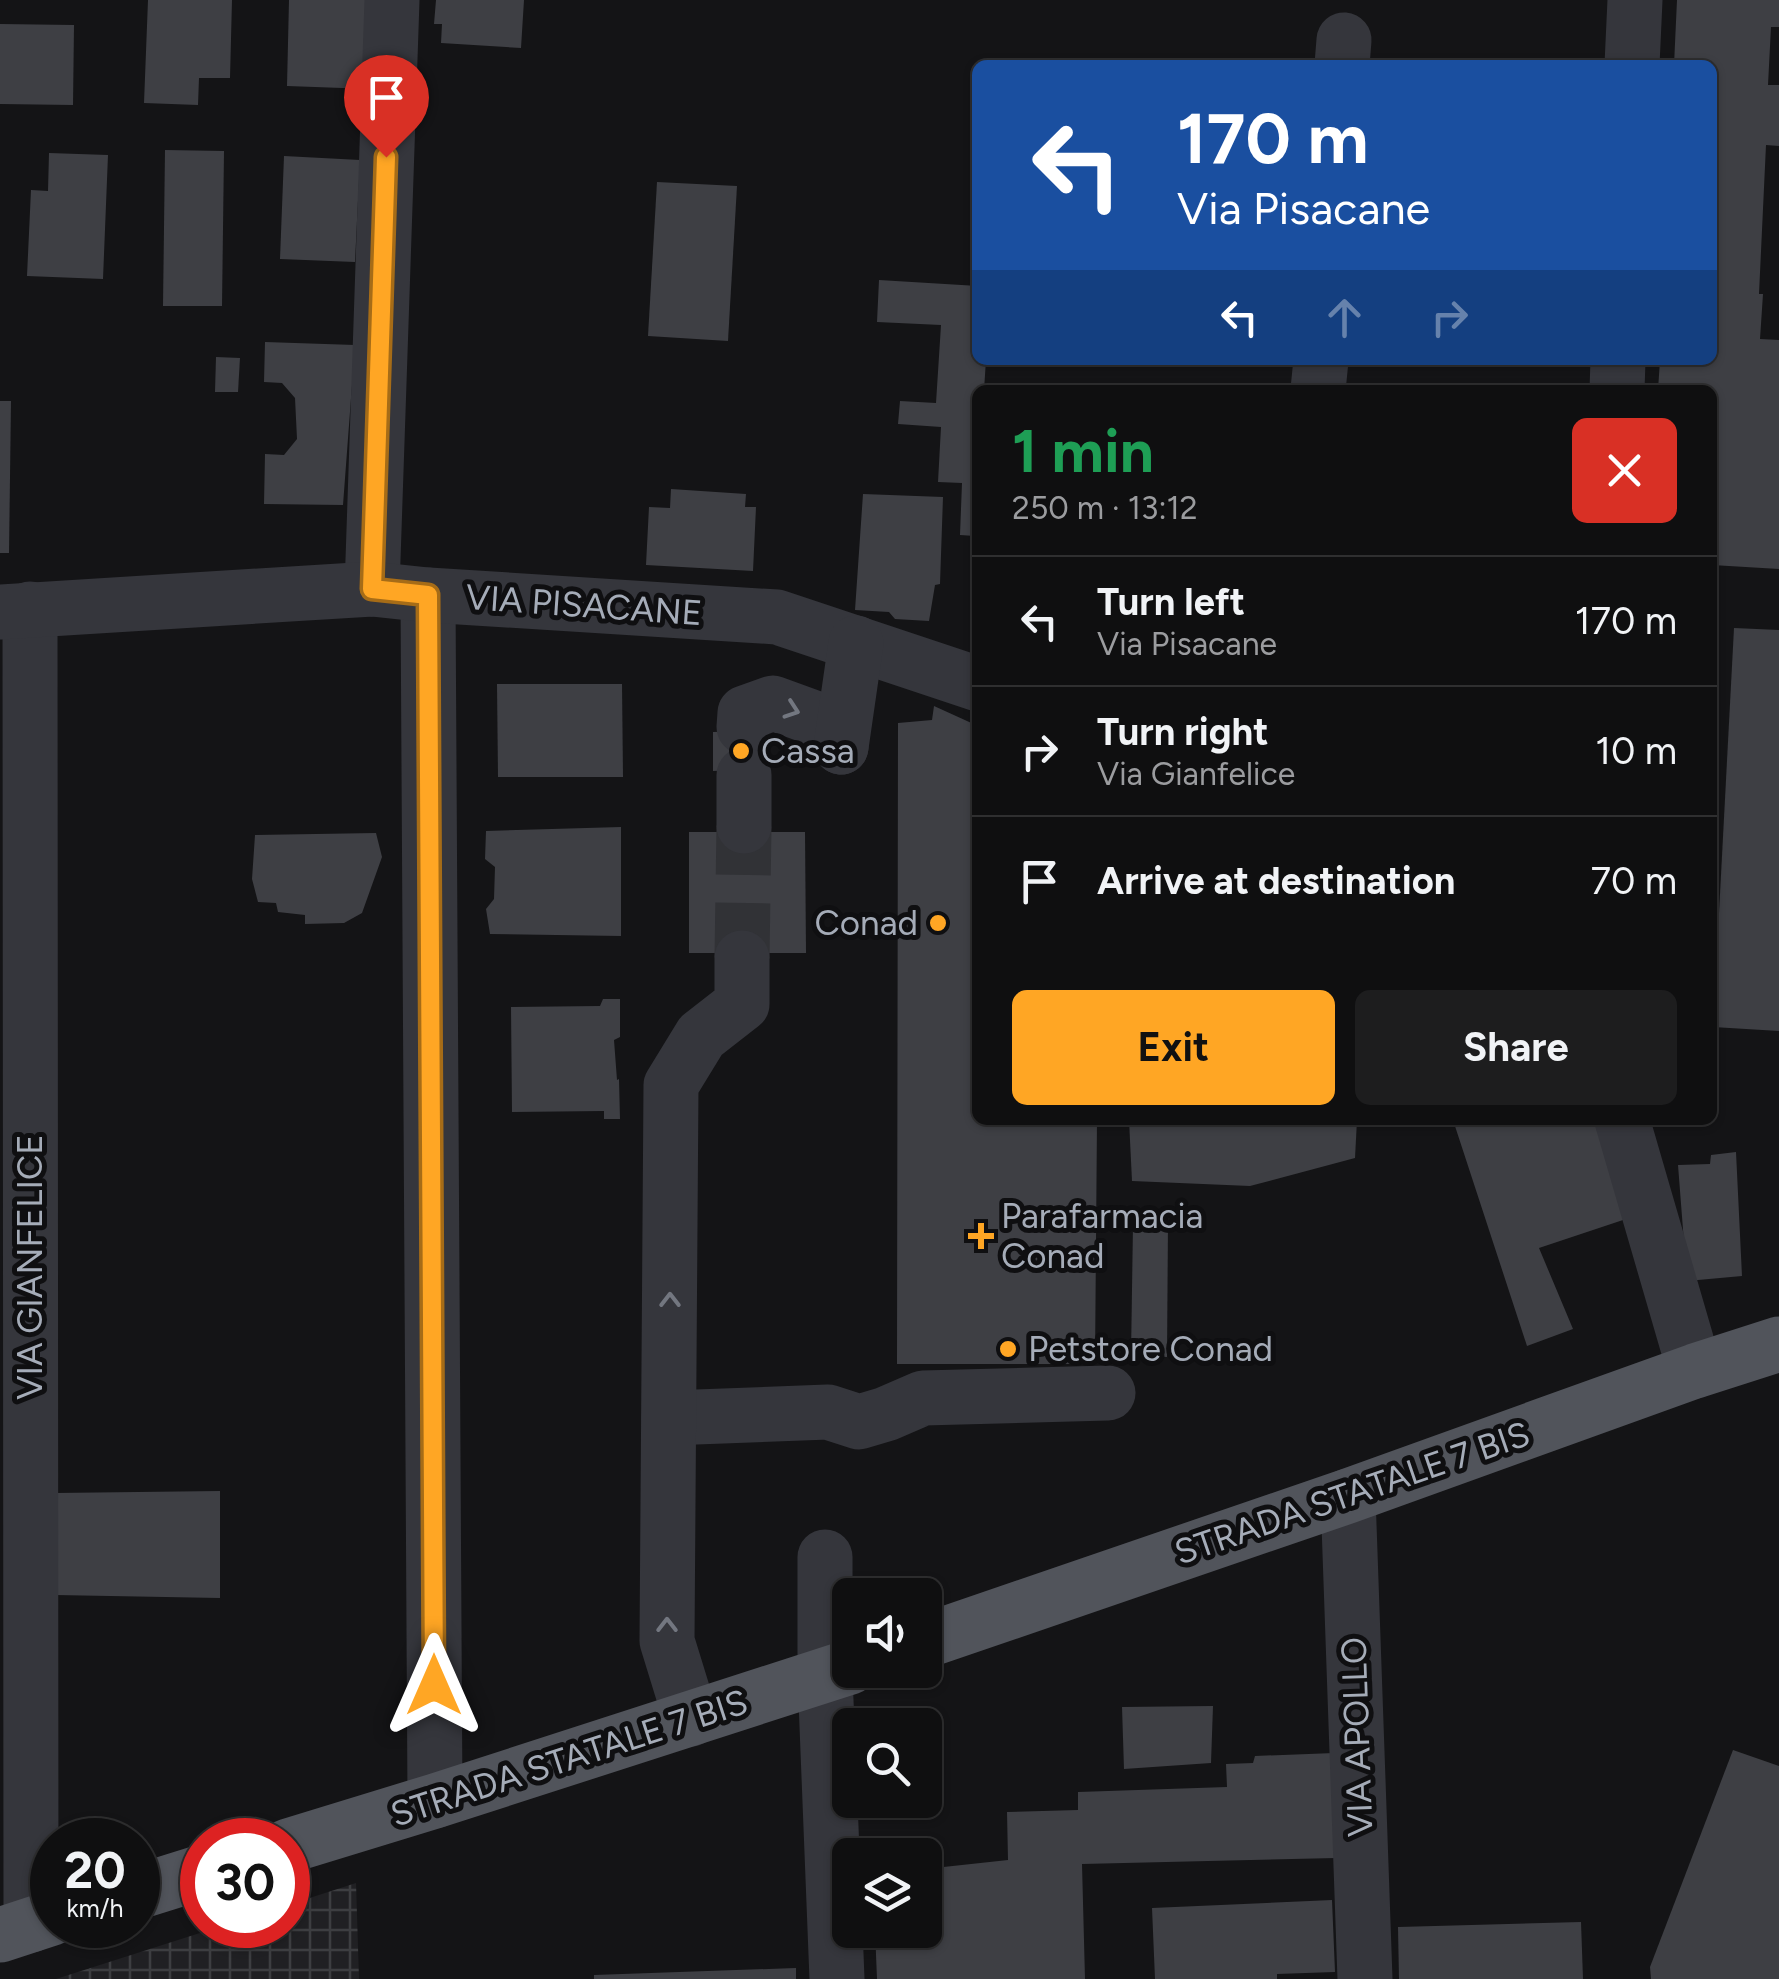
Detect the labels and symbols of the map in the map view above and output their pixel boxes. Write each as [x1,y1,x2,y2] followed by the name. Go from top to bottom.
[344,55,429,158] pin
[464,576,704,634] street label: VIA PISACANE
[782,698,799,718] one-way arrow
[761,730,855,772] place label: Cassa
[730,740,752,762] marker: Cassa
[815,902,918,944] place label: Conad
[927,912,949,934] marker: Conad
[9,1134,51,1400] street label: VIA GIANFELICE
[1001,1195,1203,1277] place label: Parafarmacia Conad
[970,1225,992,1247] marker: Parafarmacia Conad
[659,1291,680,1307] one-way arrow
[1028,1328,1273,1370] place label: Petstore Conad
[997,1338,1019,1360] marker: Petstore Conad
[1169,1413,1535,1573] street label: STRADA STATALE 7 BIS
[656,1616,678,1632] one-way arrow
[382,1633,486,1737] position arrow
[1333,1636,1381,1838] street label: VIA APOLLO
[385,1680,753,1836] street label: STRADA STATALE 7 BIS
[180,1818,310,1948] speed limit sign: 30

